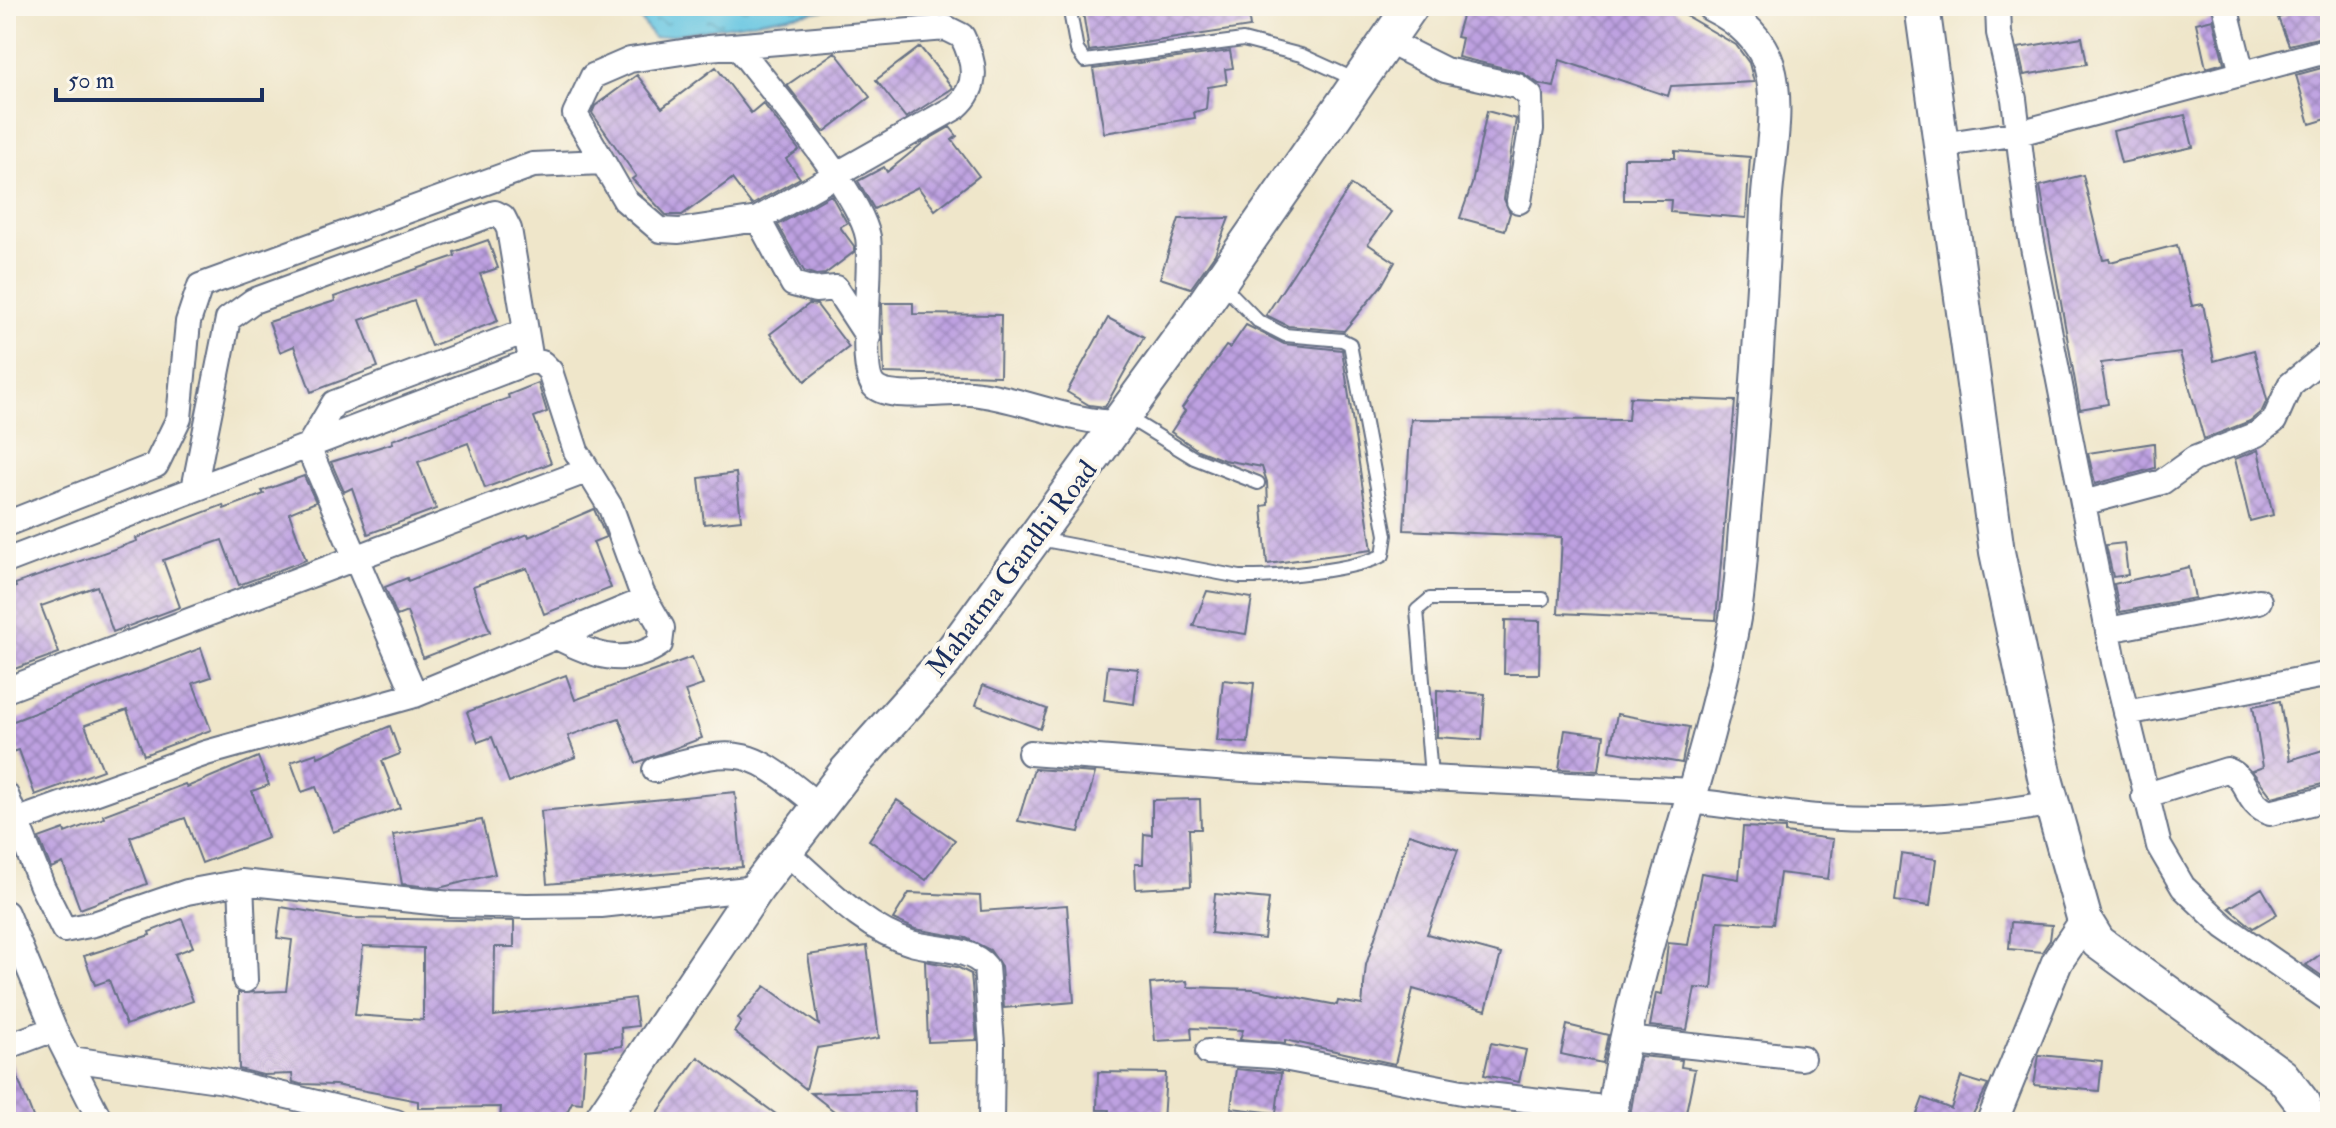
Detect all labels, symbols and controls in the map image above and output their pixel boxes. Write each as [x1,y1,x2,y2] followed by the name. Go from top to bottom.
[56,52,262,102] scale bar
[68,65,115,96] text: 50 m
[919,453,1105,684] street label: Mahatma Gandhi Road

